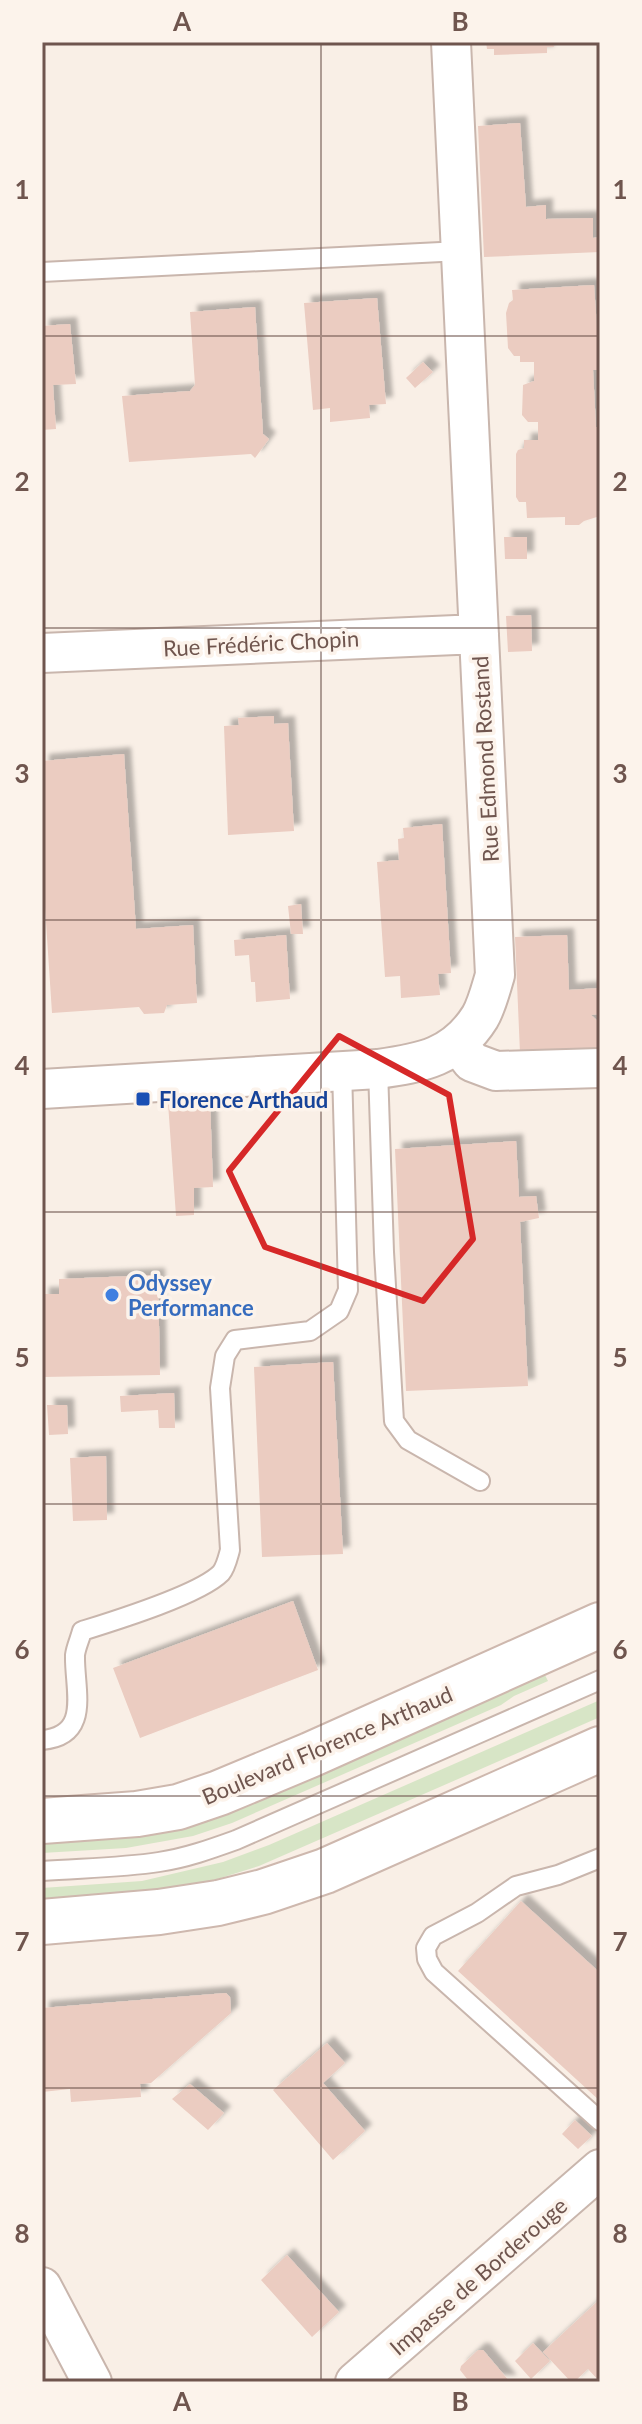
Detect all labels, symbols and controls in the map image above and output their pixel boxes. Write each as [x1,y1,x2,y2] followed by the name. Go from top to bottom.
[172,5,192,37] text: A
[451,5,469,37] text: B
[14,173,30,205] text: 1
[612,173,628,205] text: 1
[14,465,30,497] text: 2
[612,465,628,497] text: 2
[162,624,360,662] street label: Rue Frédéric Chopin
[466,655,504,863] street label: Rue Edmond Rostand
[14,757,30,789] text: 3
[612,757,628,789] text: 3
[14,1049,30,1081] text: 4
[612,1049,628,1081] text: 4
[159,1086,328,1113] place label: Florence Arthaud
[134,1090,152,1108] marker: Florence Arthaud
[128,1269,254,1321] place label: Odyssey Performance
[103,1286,121,1304] marker: Odyssey Performance
[14,1341,30,1373] text: 5
[612,1341,628,1373] text: 5
[14,1633,30,1665] text: 6
[612,1633,628,1665] text: 6
[198,1680,456,1810] street label: Boulevard Florence Arthaud
[14,1925,30,1957] text: 7
[612,1925,628,1957] text: 7
[384,2192,572,2360] street label: Impasse de Borderouge
[14,2217,30,2249] text: 8
[612,2217,628,2249] text: 8
[172,2385,192,2417] text: A
[451,2385,469,2417] text: B

